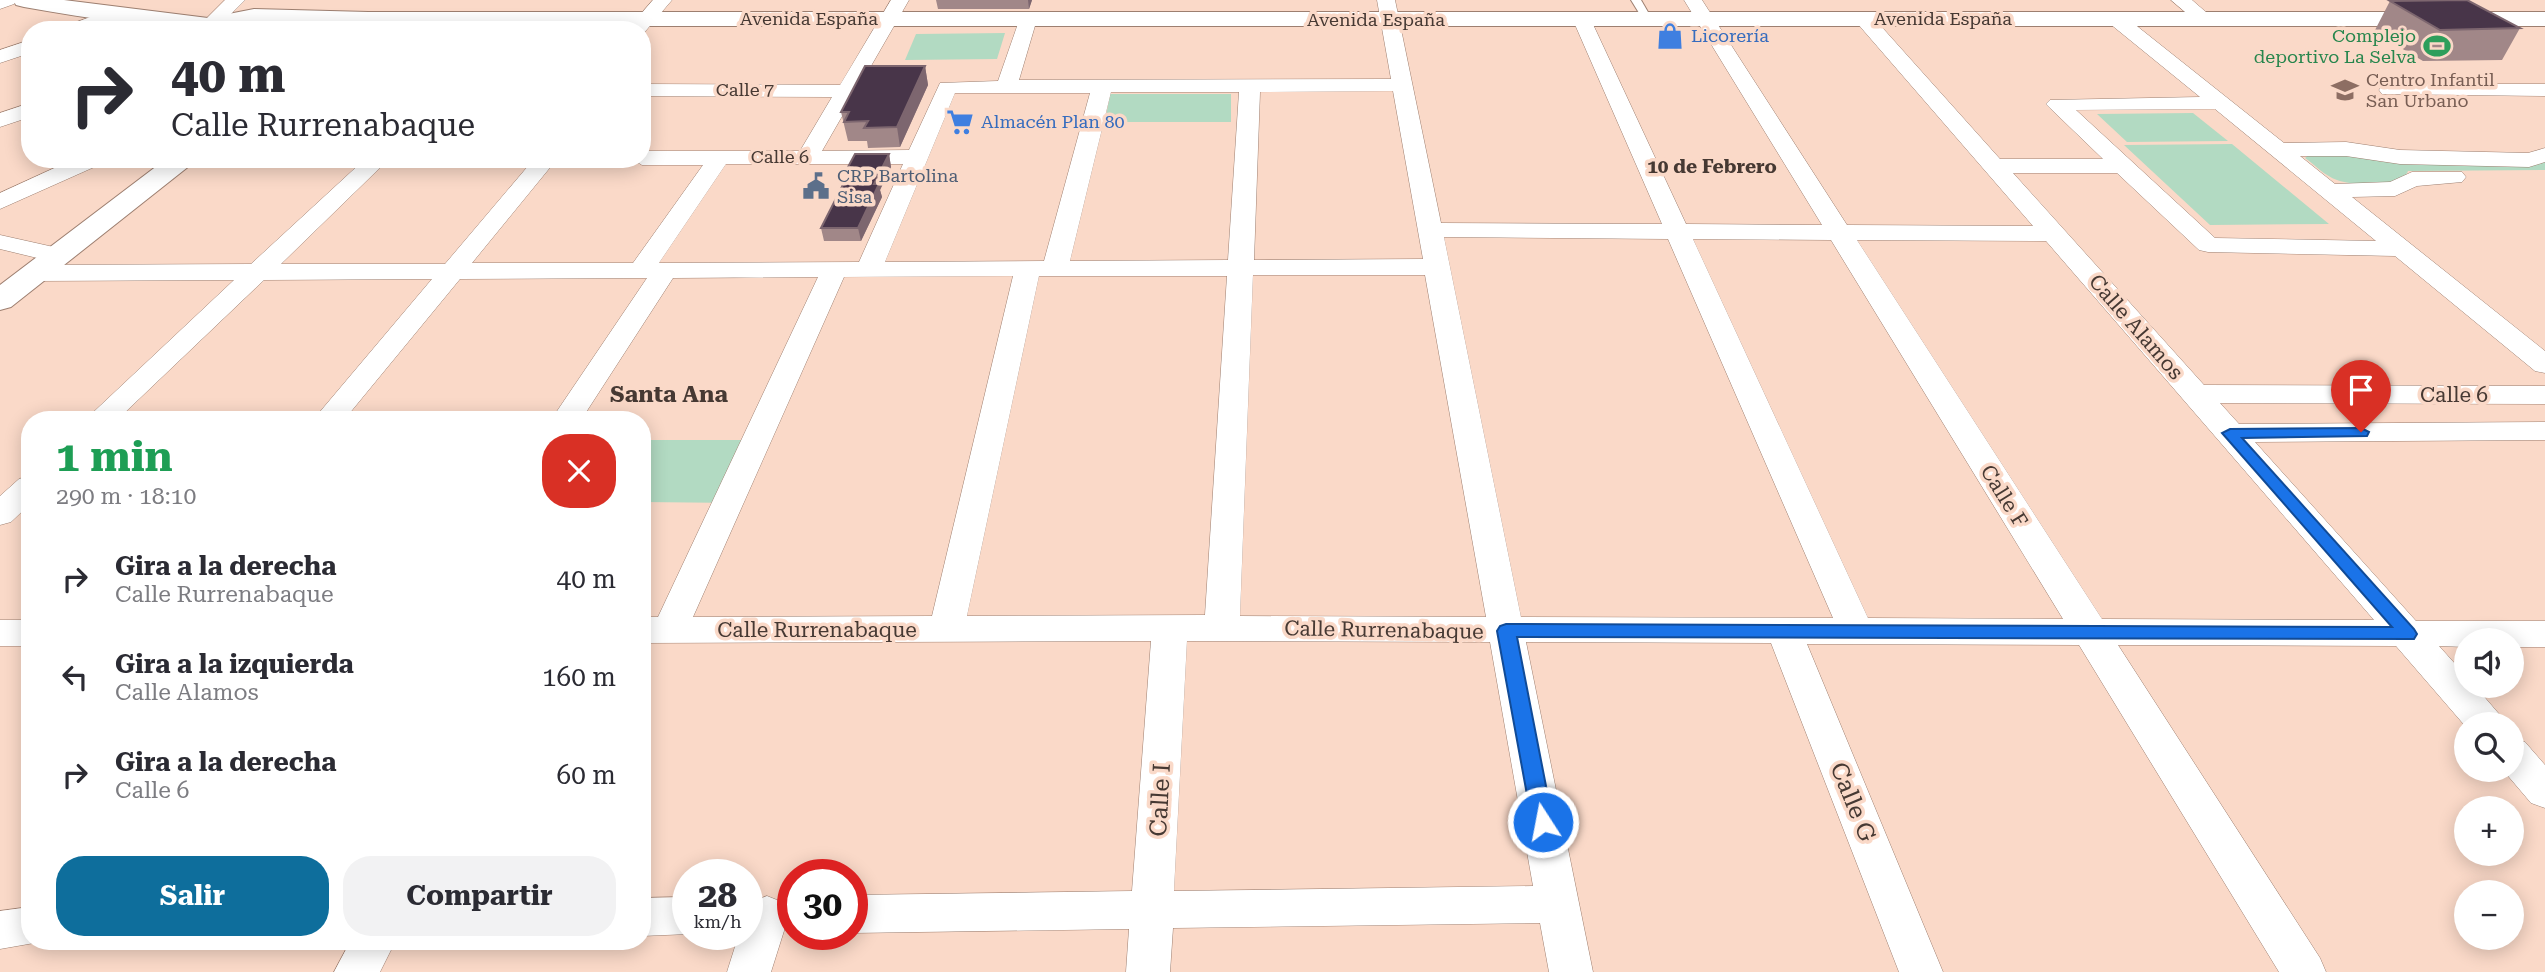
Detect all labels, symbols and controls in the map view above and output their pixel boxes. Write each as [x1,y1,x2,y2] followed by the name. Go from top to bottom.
[740,8,878,29] street label: Avenida España
[1874,8,2012,29] street label: Avenida España
[1307,9,1445,30] street label: Avenida España
[1655,21,1685,51] shop icon: Licorería
[1691,25,1769,46] place label: Licorería
[2254,25,2416,67] place label: Complejo deportivo La Selva
[2422,31,2452,61] sports icon: Complejo deportivo La Selva
[171,47,286,104] text: 40 m
[56,49,147,140] icon: right
[2366,69,2495,111] place label: Centro Infantil San Urbano
[2330,75,2360,105] school or university icon: Centro Infantil San Urbano
[716,79,774,100] street label: Calle 7
[171,106,475,144] text: Calle Rurrenabaque
[945,107,975,137] supermarket icon: Almacén Plan 80
[981,111,1125,132] place label: Almacén Plan 80
[751,146,809,167] street label: Calle 6
[1647,155,1777,178] district label: 10 de Febrero
[837,165,958,207] place label: CRP Bartolina Sisa
[801,171,831,201] public building icon: CRP Bartolina Sisa
[2084,270,2188,384] street label: Calle Alamos
[2331,360,2391,432] pin
[2342,371,2380,409] icon: arrive
[610,381,728,408] district label: Santa Ana
[2420,383,2488,407] street label: Calle 6
[56,432,173,481] text: 1 min
[542,434,616,508] button: close
[1976,460,2032,532] street label: Calle F
[56,483,196,510] text: 290 m · 18:10
[115,551,336,581] text: Gira a la derecha
[56,560,94,598] icon: right
[557,564,616,594] text: 40 m
[115,581,334,608] text: Calle Rurrenabaque
[1284,616,1484,644] street label: Calle Rurrenabaque
[717,618,917,642] street label: Calle Rurrenabaque
[2454,628,2524,950] map controls
[2454,628,2524,698] button: sound
[115,649,354,679] text: Gira a la izquierda
[56,658,94,696] icon: left
[542,662,616,692] text: 160 m
[115,679,259,706] text: Calle Alamos
[2454,712,2524,782] button: search
[115,747,336,777] text: Gira a la derecha
[56,756,94,794] icon: right
[1824,758,1882,846] street label: Calle G
[557,760,616,790] text: 60 m
[1144,763,1176,837] street label: Calle I
[115,777,190,804] text: Calle 6
[1506,785,1580,859] position arrow
[2454,796,2524,866] button: +
[56,856,329,936] button: Salir
[343,856,616,936] button: Compartir
[777,859,868,950] speed limit sign: 30
[698,875,737,916] text: 28
[2454,880,2524,950] button: −
[693,911,742,932] text: km/h

